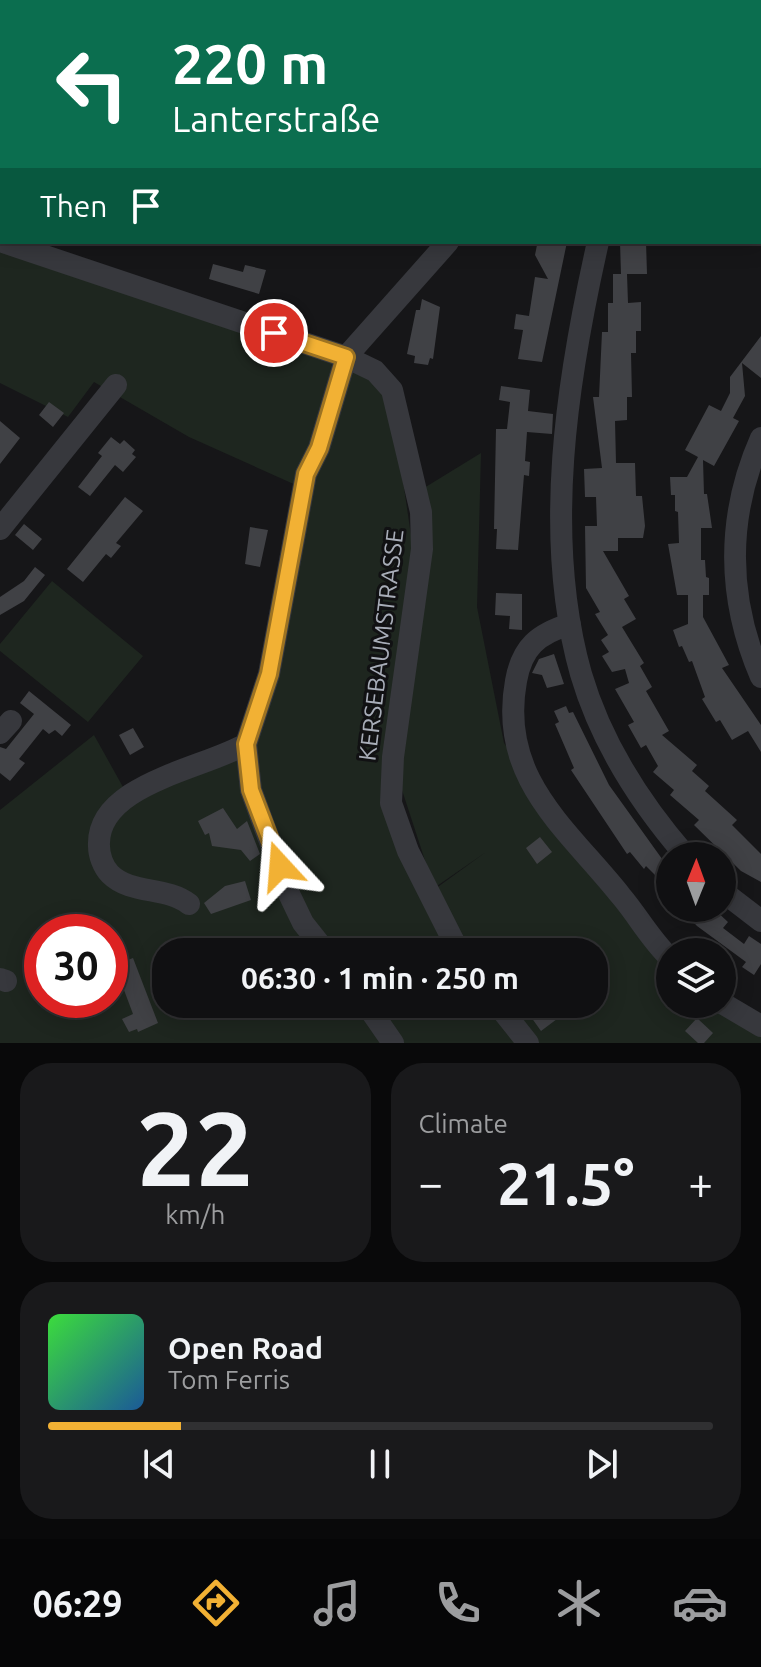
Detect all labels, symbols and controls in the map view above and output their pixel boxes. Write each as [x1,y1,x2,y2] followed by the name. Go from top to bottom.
[40,32,144,136] icon: left
[172,32,328,95] text: 220 m
[172,98,380,139] text: Lanterstraße
[124,184,168,228] icon: arrive
[40,189,108,223] text: Then
[240,299,308,367] pin
[252,311,296,355] icon: arrive
[353,528,409,762] street label: KERSEBAUMSTRASSE
[238,824,322,908] position arrow
[656,842,736,922] north arrow
[656,842,736,1018] map controls
[24,914,128,1018] speed limit sign: 30
[656,938,736,1018] button: layers
[241,961,519,995] text: 06:30 · 1 min · 250 m
[137,1089,254,1206] text: 22
[419,1109,508,1138] text: Climate
[497,1149,634,1216] text: 21.5°
[419,1158,443,1207] text: −
[688,1158,713,1207] text: +
[165,1200,225,1229] text: km/h
[168,1331,323,1365] text: Open Road
[168,1365,290,1394] text: Tom Ferris
[137,1442,181,1486] icon: previous
[358,1442,402,1486] icon: pause
[580,1442,624,1486] icon: next
[188,1575,244,1631] icon: directions
[309,1575,365,1631] icon: music
[430,1575,486,1631] icon: phone
[551,1575,607,1631] icon: climate
[672,1575,728,1631] icon: car
[33,1583,123,1624] text: 06:29

